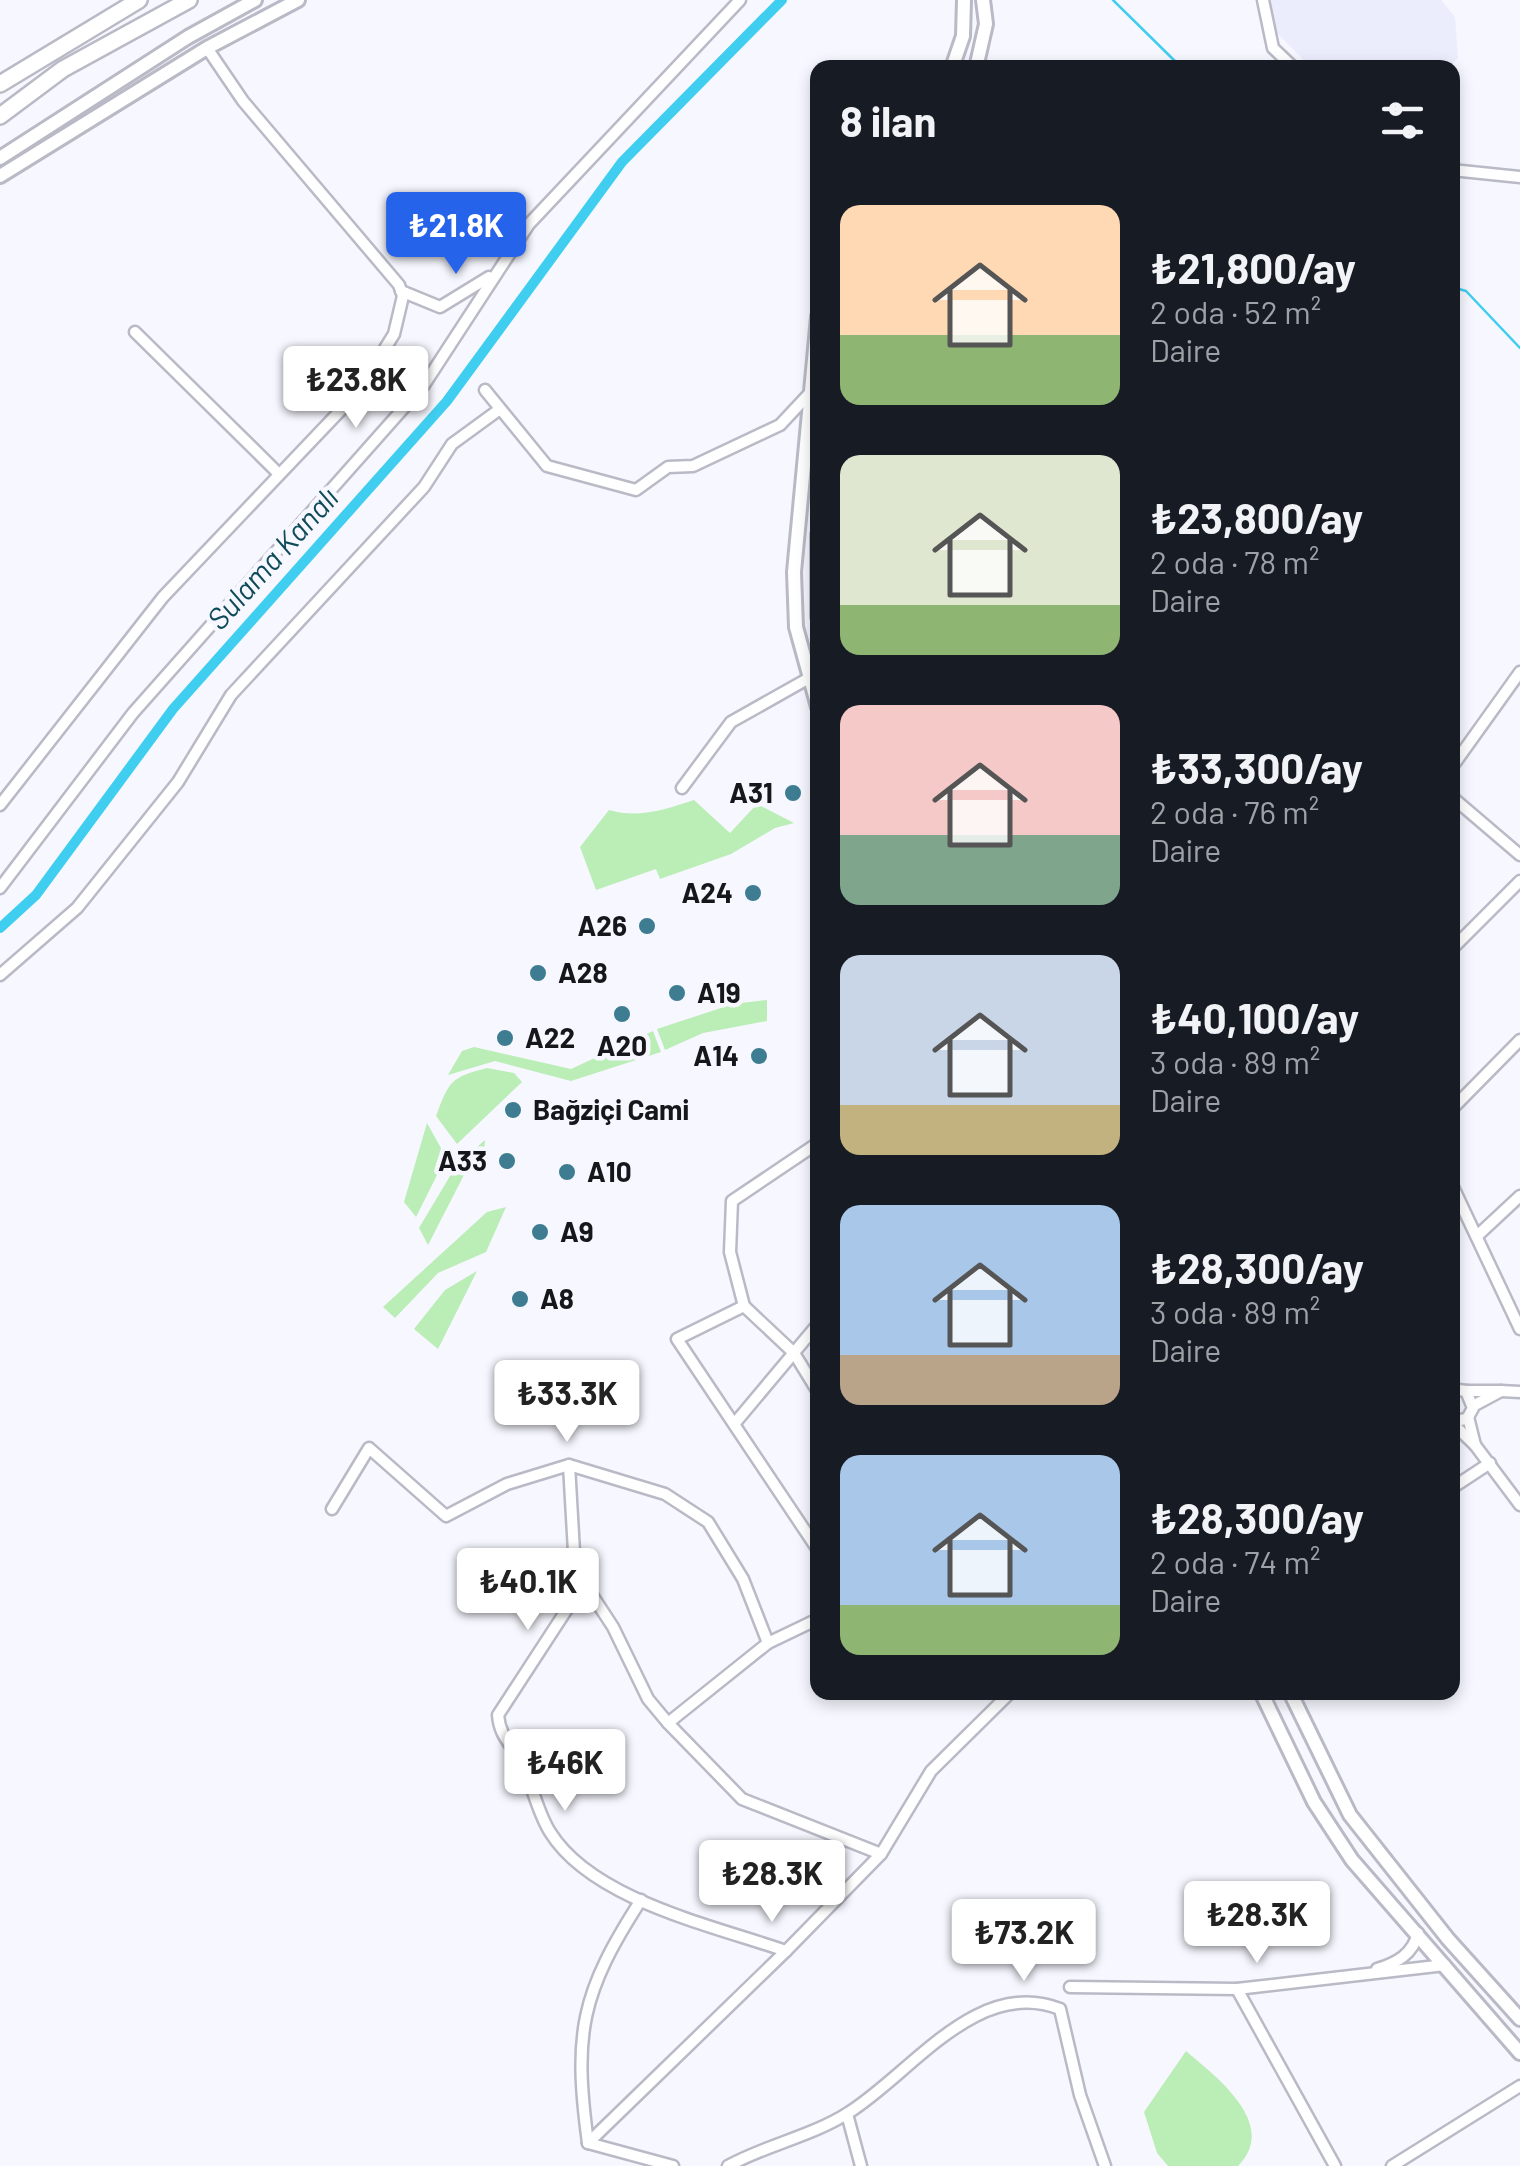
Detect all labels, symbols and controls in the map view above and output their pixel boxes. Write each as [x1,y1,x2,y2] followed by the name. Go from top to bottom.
[1375,93,1430,148] icon: filters
[840,95,936,145] text: 8 ilan
[375,192,537,277] pin: ₺21.8K
[408,205,504,243] text: ₺21.8K
[1150,242,1356,292] text: ₺21,800/ay
[920,245,1040,365] icon: home
[1150,292,1321,330] text: 2 oda · 52 m²
[1150,330,1221,368] text: Daire
[275,346,437,431] pin: ₺23.8K
[305,359,407,397] text: ₺23.8K
[198,479,345,636] water label: Sulama Kanalı
[1150,492,1363,542] text: ₺23,800/ay
[920,495,1040,615] icon: home
[1150,542,1319,580] text: 2 oda · 78 m²
[1150,580,1221,618] text: Daire
[1150,742,1363,792] text: ₺33,300/ay
[920,745,1040,865] icon: home
[729,775,773,809] place label: A31
[782,782,804,804] marker: A31
[1150,792,1319,830] text: 2 oda · 76 m²
[1150,830,1221,868] text: Daire
[682,875,733,909] place label: A24
[742,882,764,904] marker: A24
[577,908,627,942] place label: A26
[636,915,658,937] marker: A26
[558,955,608,989] place label: A28
[527,962,549,984] marker: A28
[697,975,741,1009] place label: A19
[666,982,688,1004] marker: A19
[1150,992,1359,1042] text: ₺40,100/ay
[920,995,1040,1115] icon: home
[611,1003,633,1025] marker: A20
[525,1020,575,1054] place label: A22
[494,1027,516,1049] marker: A22
[597,1028,647,1062] place label: A20
[693,1038,739,1072] place label: A14
[1150,1042,1320,1080] text: 3 oda · 89 m²
[748,1045,770,1067] marker: A14
[1150,1080,1221,1118] text: Daire
[533,1092,689,1126] place label: Bağziçi Cami
[502,1099,524,1121] marker: Bağziçi Cami
[438,1143,487,1177] place label: A33
[496,1150,518,1172] marker: A33
[587,1154,632,1188] place label: A10
[556,1161,578,1183] marker: A10
[560,1214,594,1248] place label: A9
[529,1221,551,1243] marker: A9
[1150,1242,1364,1292] text: ₺28,300/ay
[920,1245,1040,1365] icon: home
[540,1281,574,1315] place label: A8
[509,1288,531,1310] marker: A8
[1150,1292,1320,1330] text: 3 oda · 89 m²
[1150,1330,1221,1368] text: Daire
[486,1360,648,1445] pin: ₺33.3K
[516,1373,618,1411] text: ₺33.3K
[1150,1492,1364,1542] text: ₺28,300/ay
[920,1495,1040,1615] icon: home
[1150,1542,1320,1580] text: 2 oda · 74 m²
[447,1548,609,1633] pin: ₺40.1K
[479,1561,577,1599] text: ₺40.1K
[1150,1580,1221,1618] text: Daire
[506,1729,624,1814] pin: ₺46K
[526,1742,604,1780] text: ₺46K
[691,1840,853,1925] pin: ₺28.3K
[721,1853,823,1891] text: ₺28.3K
[1176,1881,1338,1966] pin: ₺28.3K
[1206,1894,1308,1932] text: ₺28.3K
[943,1899,1105,1984] pin: ₺73.2K
[974,1912,1074,1950] text: ₺73.2K

